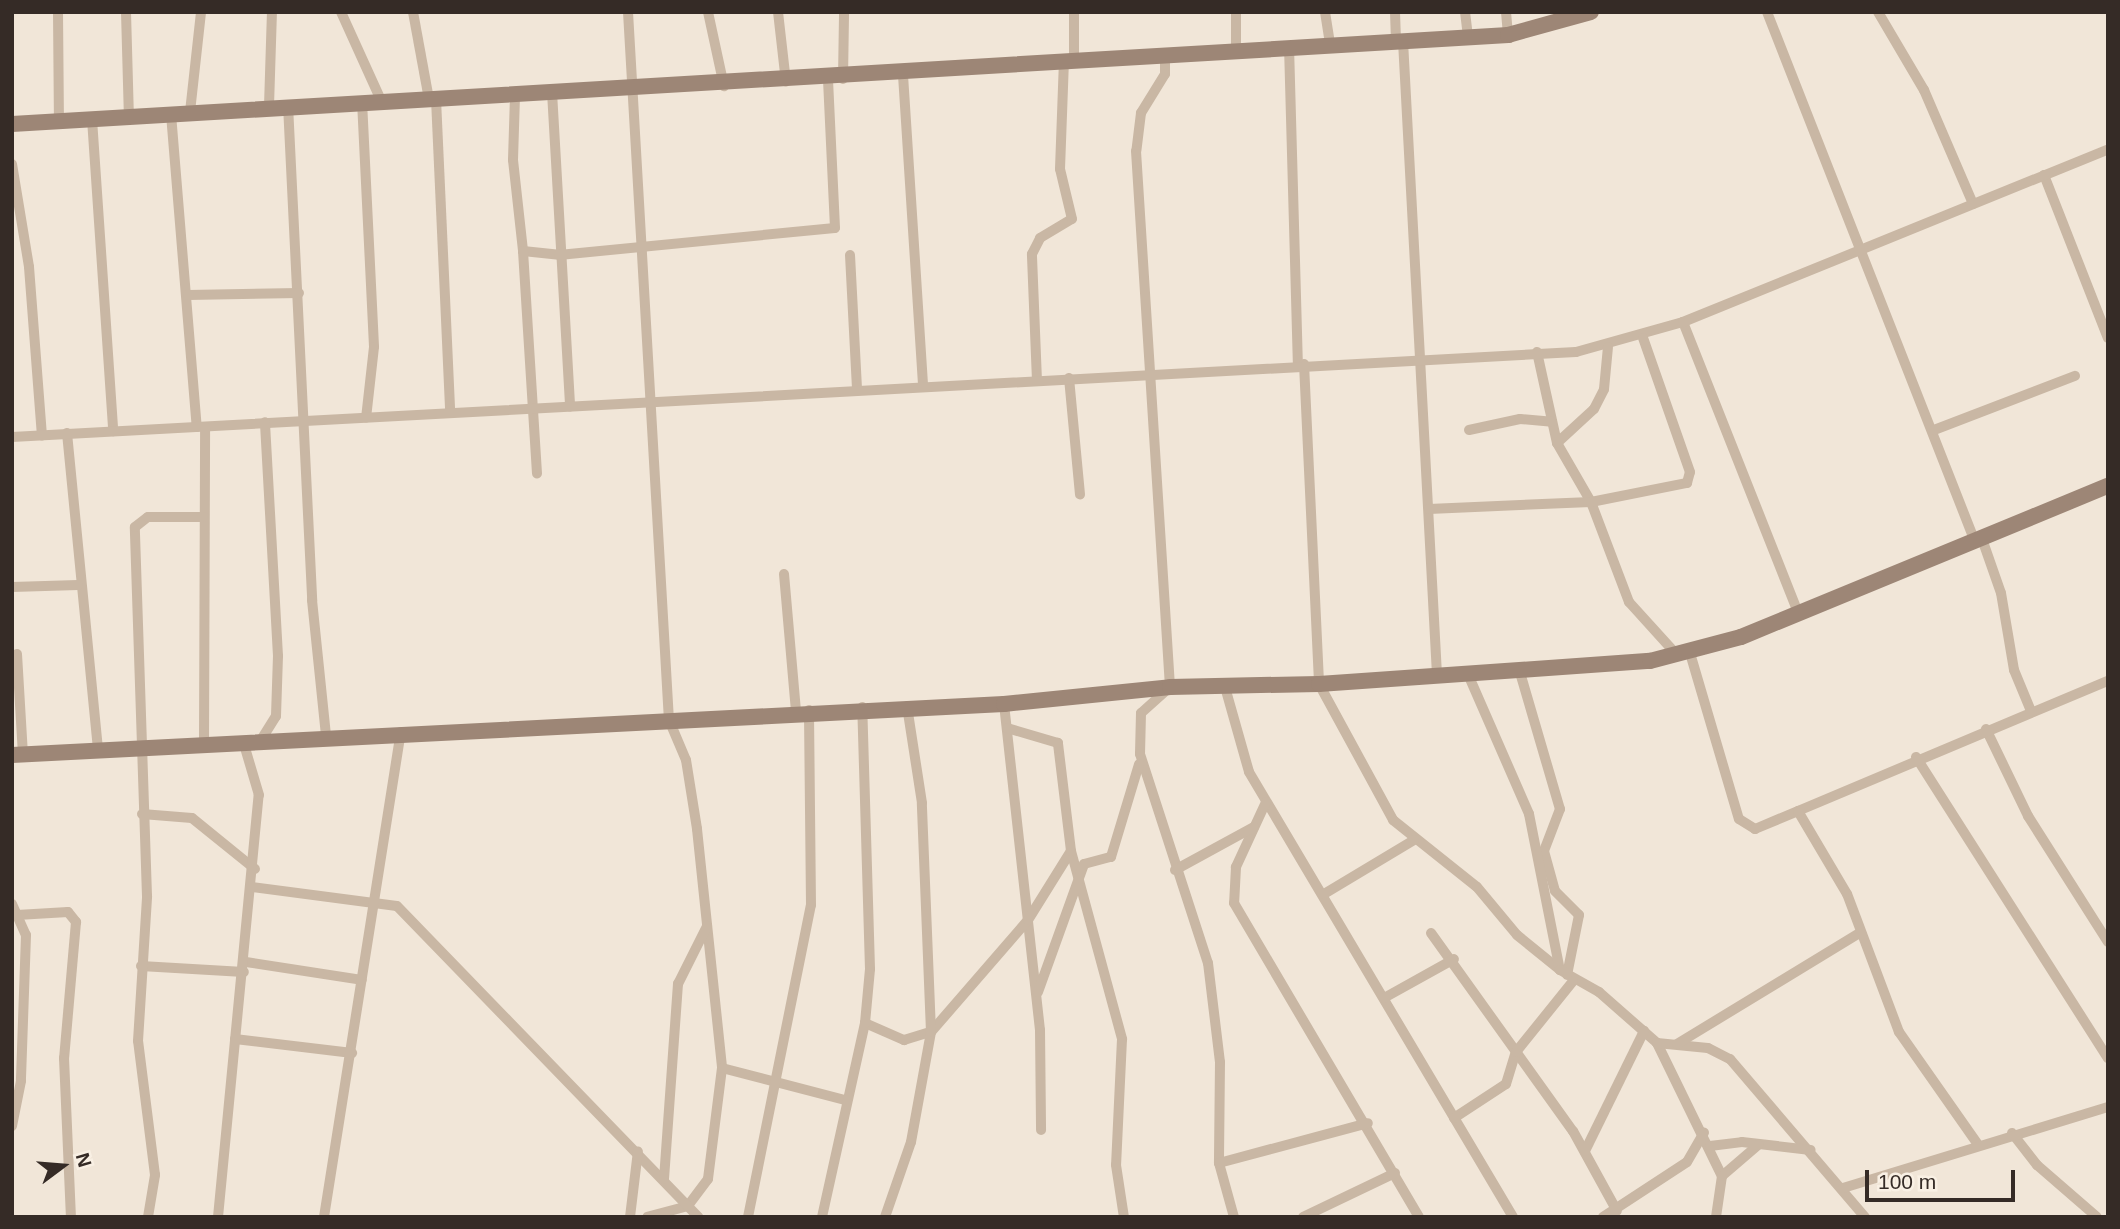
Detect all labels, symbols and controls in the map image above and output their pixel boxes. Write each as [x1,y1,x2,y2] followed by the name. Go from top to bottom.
[28,1131,98,1201] north arrow
[72,1151,96,1170] text: N
[1868,1156,2018,1200] scale bar
[1878,1170,1936,1193] text: 100 m

